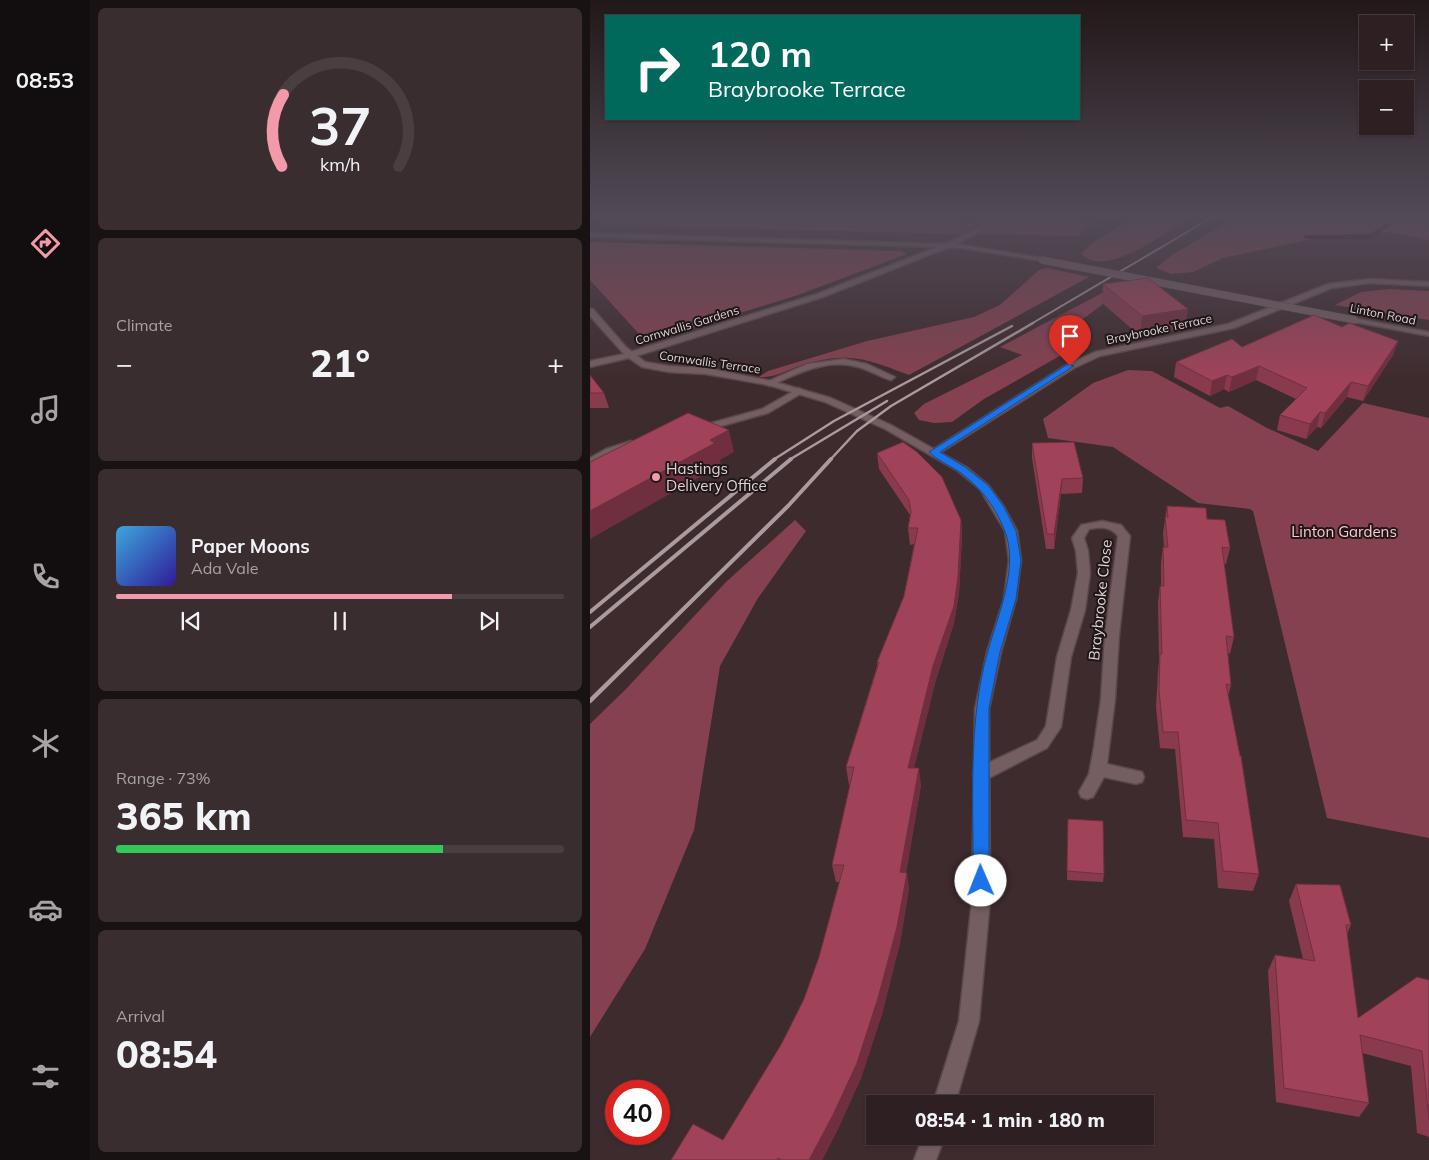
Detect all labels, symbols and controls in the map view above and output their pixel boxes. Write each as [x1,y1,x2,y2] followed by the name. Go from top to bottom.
[1359,15,1414,135] map controls
[1359,15,1414,70] button: +
[708,32,812,76] text: 120 m
[625,35,690,100] icon: right
[16,66,74,94] text: 08:53
[708,75,906,103] text: Braybrooke Terrace
[1359,80,1414,135] button: −
[309,93,371,158] text: 37
[320,153,360,175] text: km/h
[28,226,63,261] icon: directions
[1349,300,1417,328] street label: Linton Road
[633,302,741,348] street label: Cornwallis Gardens
[1105,310,1213,348] street label: Braybrooke Terrace
[116,315,172,335] text: Climate
[1049,315,1091,366] pin
[1056,322,1084,350] icon: arrive
[310,339,370,387] text: 21°
[116,346,133,381] text: −
[547,346,564,381] text: +
[658,347,762,377] street label: Cornwallis Terrace
[28,392,63,427] icon: music
[666,459,767,495] place label: Hastings Delivery Office
[650,471,662,483] marker: Hastings Delivery Office
[1291,522,1397,541] park label: Linton Gardens
[191,534,310,558] text: Paper Moons
[1084,539,1116,661] street label: Braybrooke Close
[191,558,258,578] text: Ada Vale
[28,559,63,594] icon: phone
[177,607,205,635] icon: previous
[326,607,354,635] icon: pause
[475,607,503,635] icon: next
[28,726,63,761] icon: climate
[116,768,211,788] text: Range · 73%
[116,792,252,840] text: 365 km
[954,854,1006,906] position arrow
[28,892,63,927] icon: car
[116,1006,165,1026] text: Arrival
[116,1030,217,1078] text: 08:54
[28,1059,63,1094] icon: filters
[605,1080,670,1145] speed limit sign: 40
[915,1108,1105,1132] text: 08:54 · 1 min · 180 m

